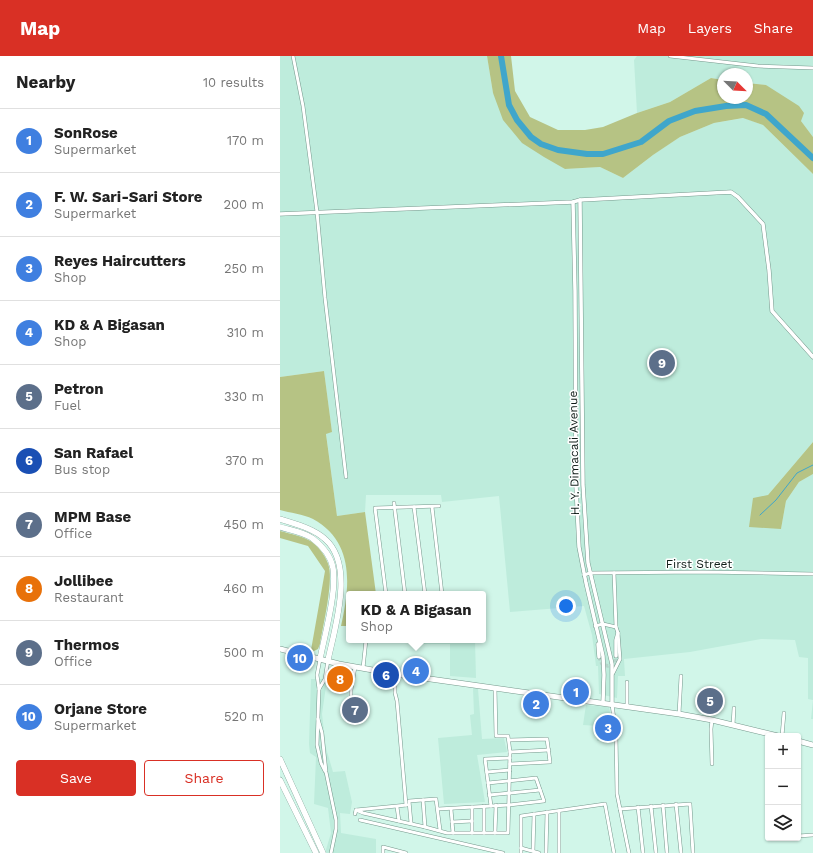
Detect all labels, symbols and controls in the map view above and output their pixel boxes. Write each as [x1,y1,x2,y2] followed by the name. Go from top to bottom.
[20,17,60,40] text: Map
[637,20,666,36] text: Map
[688,20,732,36] text: Layers
[754,20,793,36] text: Share
[717,68,753,104] north arrow
[16,72,75,92] text: Nearby
[203,75,264,90] text: 10 results
[54,124,118,142] text: SonRose
[26,133,32,148] text: 1
[227,133,264,148] text: 170 m
[54,142,136,157] text: Supermarket
[54,188,202,206] text: F. W. Sari-Sari Store
[25,197,33,212] text: 2
[223,197,264,212] text: 200 m
[54,206,136,221] text: Supermarket
[54,252,186,270] text: Reyes Haircutters
[25,261,33,276] text: 3
[224,261,264,276] text: 250 m
[54,270,86,285] text: Shop
[54,316,165,334] text: KD & A Bigasan
[25,325,33,340] text: 4
[226,325,264,340] text: 310 m
[54,334,86,349] text: Shop
[649,348,675,378] pin: 9
[54,380,104,398] text: Petron
[25,389,33,404] text: 5
[224,389,264,404] text: 330 m
[566,391,582,515] street label: H. Y. Dimacali Avenue
[54,398,81,413] text: Fuel
[54,444,133,462] text: San Rafael
[25,453,33,468] text: 6
[225,453,264,468] text: 370 m
[54,462,110,477] text: Bus stop
[54,508,131,526] text: MPM Base
[25,517,33,532] text: 7
[224,517,264,532] text: 450 m
[54,526,92,541] text: Office
[666,557,732,571] street label: First Street
[54,572,113,590] text: Jollibee
[25,581,33,596] text: 8
[223,581,264,596] text: 460 m
[54,590,124,605] text: Restaurant
[346,591,486,643] popup
[556,596,576,616] your location
[361,601,471,619] text: KD & A Bigasan
[361,619,393,634] text: Shop
[54,636,119,654] text: Thermos
[287,643,313,673] pin: 10
[25,645,33,660] text: 9
[223,645,264,660] text: 500 m
[54,654,92,669] text: Office
[403,656,429,686] pin: 4
[373,660,399,690] pin: 6
[327,664,353,694] pin: 8
[563,677,589,707] pin: 1
[697,686,723,716] pin: 5
[523,689,549,719] pin: 2
[342,695,368,725] pin: 7
[54,700,147,718] text: Orjane Store
[22,709,36,724] text: 10
[224,709,264,724] text: 520 m
[595,713,621,743] pin: 3
[54,718,136,733] text: Supermarket
[765,733,801,841] map controls
[765,733,801,769] button: +
[16,760,136,796] button: Save
[144,760,264,796] button: Share
[765,769,801,805] button: −
[765,805,801,841] button: layers

